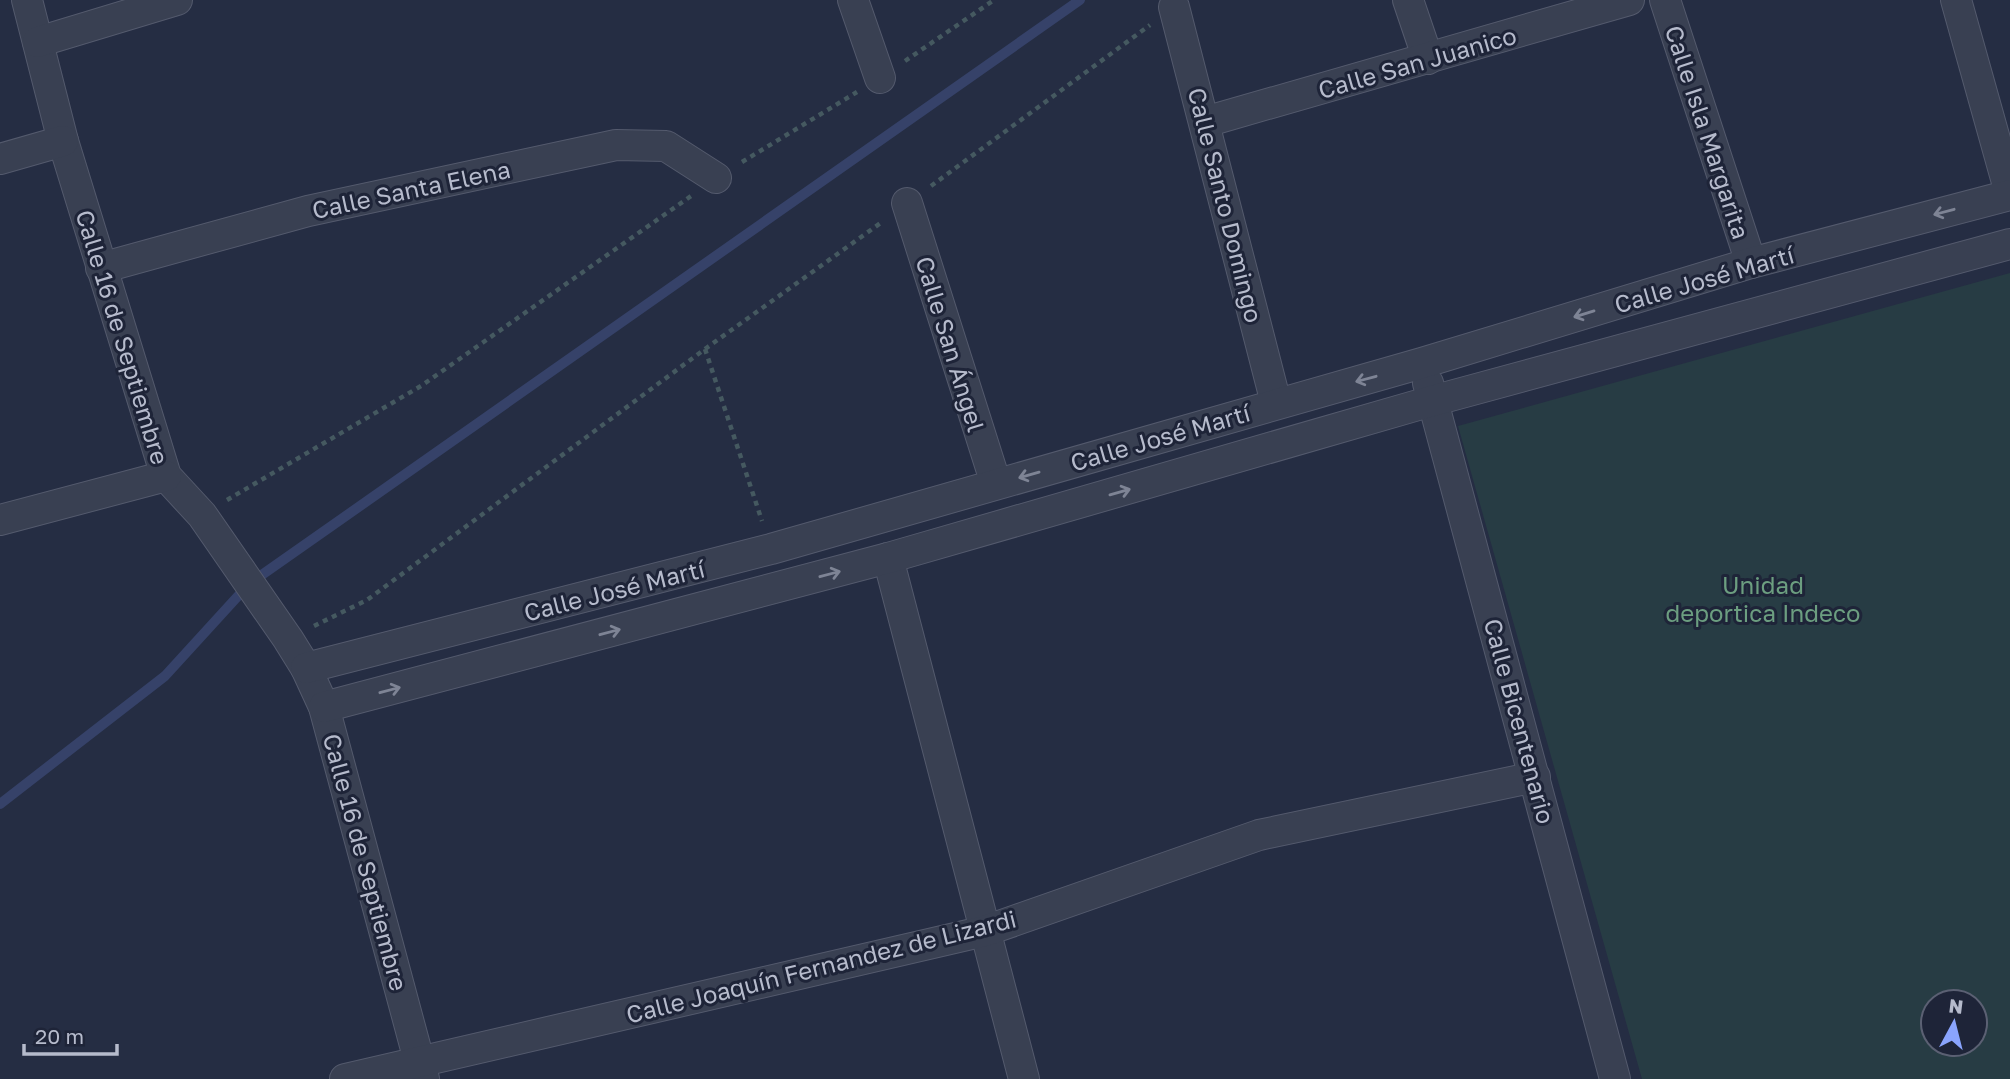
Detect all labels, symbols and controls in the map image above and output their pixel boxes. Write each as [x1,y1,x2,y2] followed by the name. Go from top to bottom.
[1315,20,1519,104] street label: Calle San Juanico
[1660,21,1756,243] street label: Calle Isla Margarita
[1183,84,1269,326] street label: Calle Santo Domingo
[309,154,513,224] street label: Calle Santa Elena
[70,206,176,468] street label: Calle 16 de Septiembre
[1933,207,1955,220] one-way arrow
[1611,239,1799,318] street label: Calle José Martí
[911,253,991,435] street label: Calle San Ángel
[1573,309,1595,322] one-way arrow
[1355,373,1377,386] one-way arrow
[1067,397,1255,476] street label: Calle José Martí
[1018,469,1040,482] one-way arrow
[1108,484,1130,497] one-way arrow
[521,553,709,626] street label: Calle José Martí
[818,567,841,580] one-way arrow
[1666,570,1860,627] park label: Unidad deportica Indeco
[1479,615,1561,827] street label: Calle Bicentenario
[598,625,621,638] one-way arrow
[378,683,401,696] one-way arrow
[318,730,414,994] street label: Calle 16 de Septiembre
[623,903,1019,1029] street label: Calle Joaquín Fernandez de Lizardi
[1919,988,1989,1058] north arrow
[1948,993,1965,1018] text: N
[24,1012,117,1056] scale bar
[35,1023,84,1049] text: 20 m

